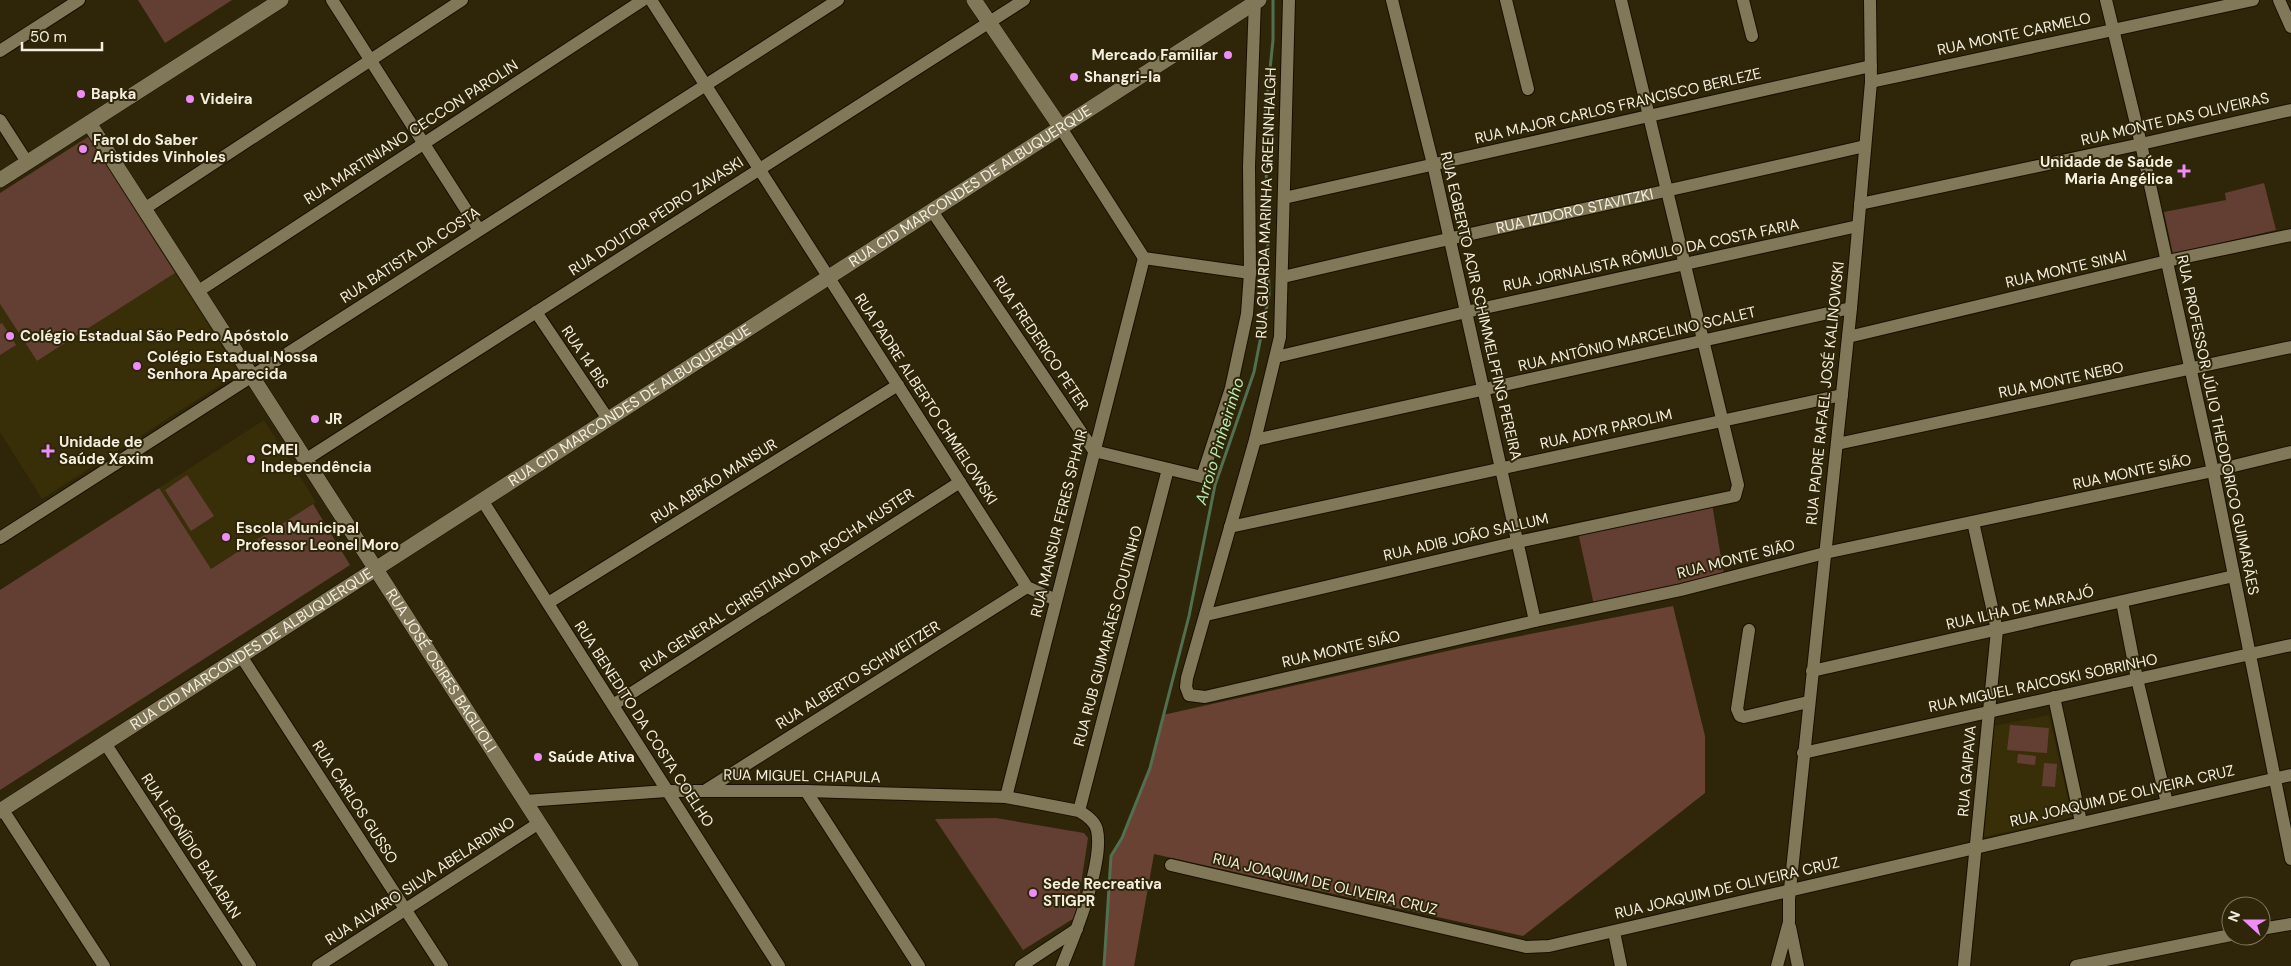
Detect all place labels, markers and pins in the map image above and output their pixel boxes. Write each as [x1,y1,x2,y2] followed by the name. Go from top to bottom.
[1092,45,1218,65] place label: Mercado Familiar
[1222,49,1234,61] marker: Mercado Familiar
[1084,67,1161,87] place label: Shangri-la
[1068,71,1080,83] marker: Shangri-la
[91,84,136,104] place label: Bapka
[75,88,87,100] marker: Bapka
[200,89,253,109] place label: Videira
[184,93,196,105] marker: Videira
[93,130,226,167] place label: Farol do Saber Aristides Vinholes
[77,143,89,155] marker: Farol do Saber Aristides Vinholes
[2040,152,2173,189] place label: Unidade de Saúde Maria Angélica
[2177,164,2191,178] marker: Unidade de Saúde Maria Angélica
[20,326,289,346] place label: Colégio Estadual São Pedro Apóstolo
[4,330,16,342] marker: Colégio Estadual São Pedro Apóstolo
[147,347,318,384] place label: Colégio Estadual Nossa Senhora Aparecida
[131,360,143,372] marker: Colégio Estadual Nossa Senhora Aparecida
[325,409,343,429] place label: JR
[309,413,321,425] marker: JR
[59,432,154,469] place label: Unidade de Saúde Xaxim
[261,440,371,477] place label: CMEI Independência
[41,444,55,458] marker: Unidade de Saúde Xaxim
[245,453,257,465] marker: CMEI Independência
[236,518,399,555] place label: Escola Municipal Professor Leonel Moro
[220,531,232,543] marker: Escola Municipal Professor Leonel Moro
[548,747,635,767] place label: Saúde Ativa
[532,751,544,763] marker: Saúde Ativa
[1043,874,1162,911] place label: Sede Recreativa STIGPR
[1027,887,1039,899] marker: Sede Recreativa STIGPR

